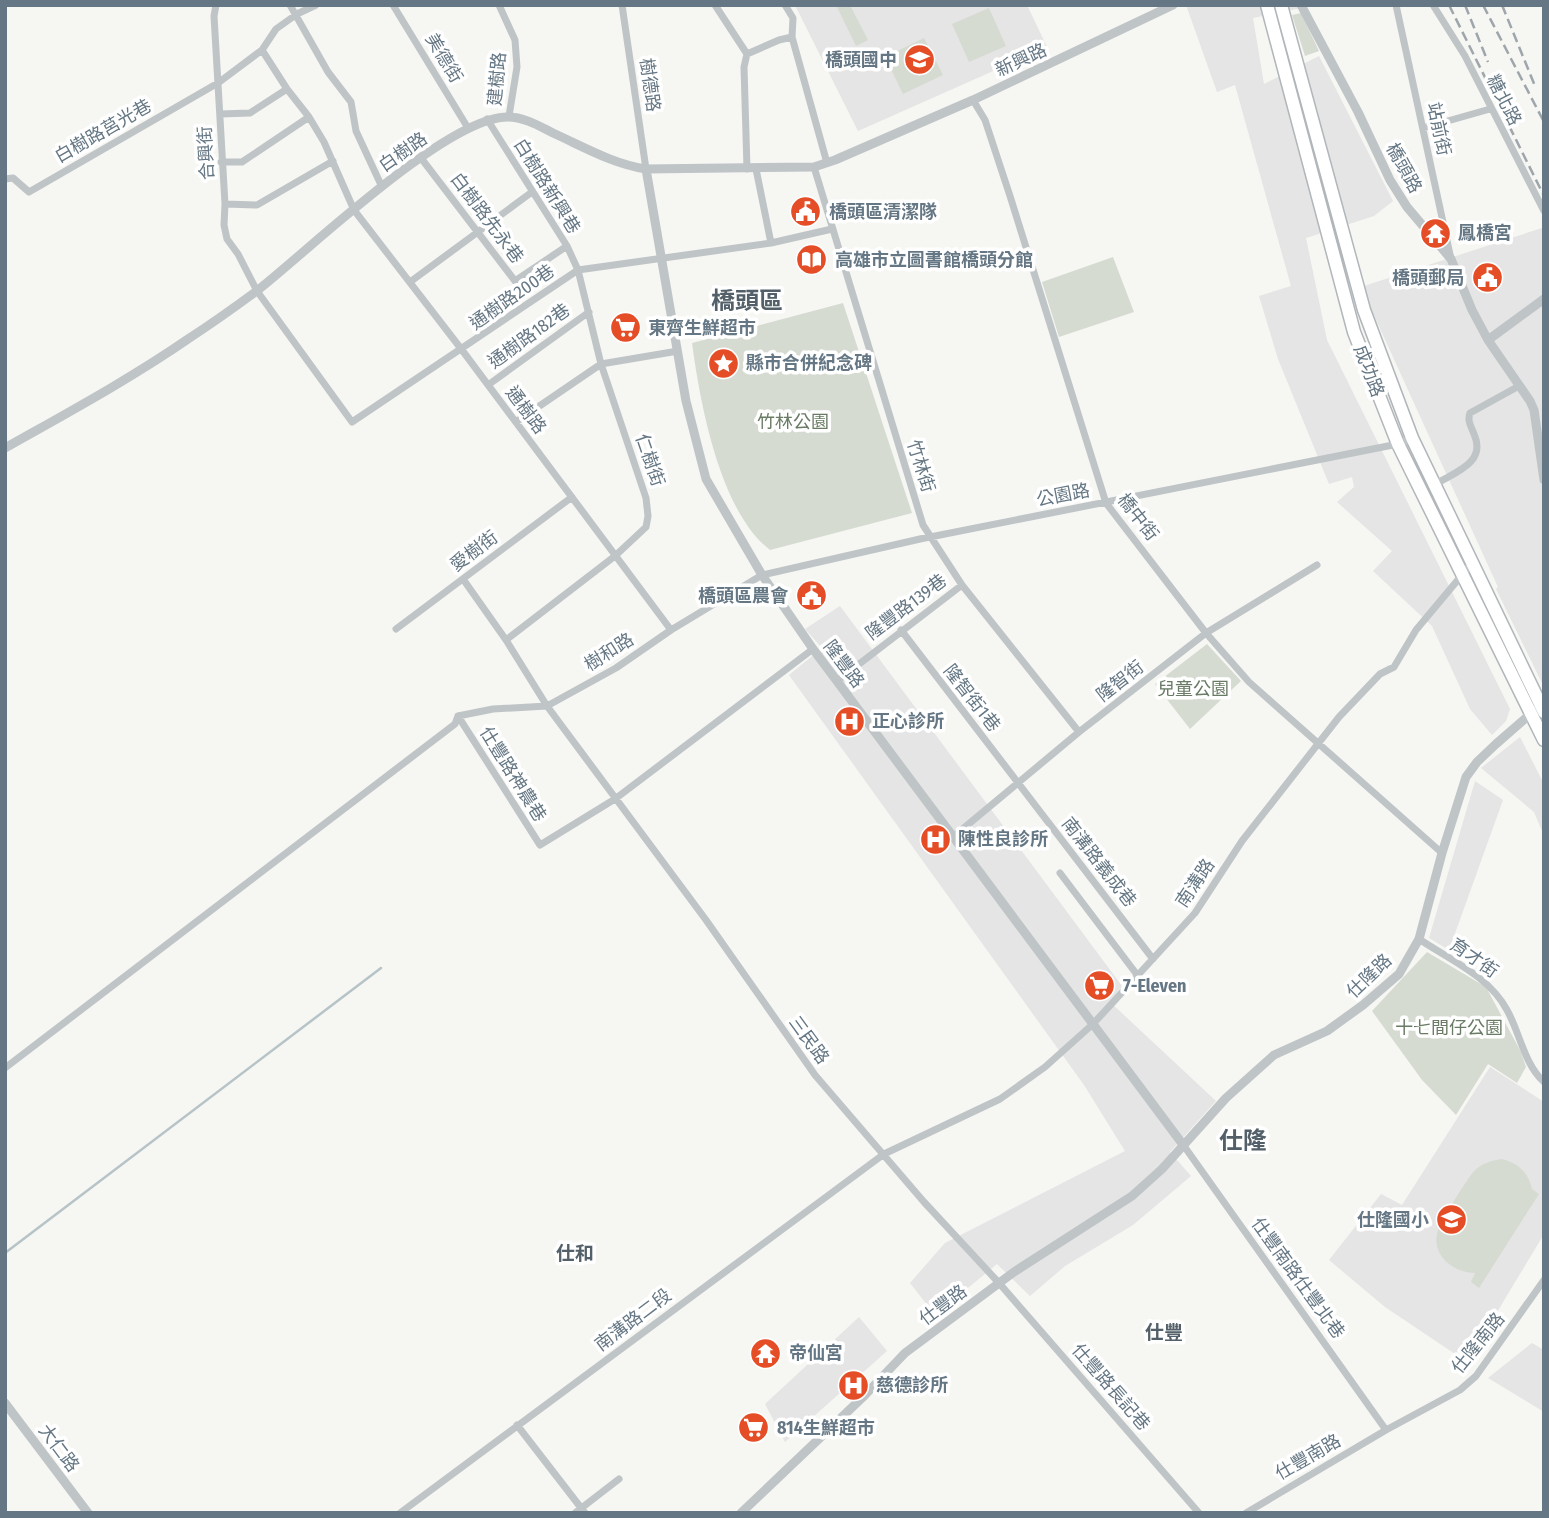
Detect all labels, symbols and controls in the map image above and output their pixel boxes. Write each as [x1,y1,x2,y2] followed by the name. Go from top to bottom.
[421,29,467,87] street label: 美德街
[992,39,1050,81] street label: 新興路
[903,43,937,77] school or university icon: 橋頭國中
[825,49,897,71] place label: 橋頭國中
[484,51,510,107] street label: 建樹路
[635,57,665,113] street label: 樹德路
[1482,71,1526,129] street label: 糖北路
[51,94,155,168] street label: 白樹路莒光巷
[1423,100,1455,158] street label: 站前街
[194,125,218,181] street label: 合興街
[375,128,431,176] street label: 白樹路
[509,134,585,238] street label: 白樹路新興巷
[1381,139,1427,197] street label: 橋頭路
[446,168,528,268] street label: 白樹路先永巷
[789,195,823,229] public building icon: 橋頭區清潔隊
[829,201,937,223] place label: 橋頭區清潔隊
[1418,216,1452,250] temple icon: 鳳橋宮
[1458,222,1512,244] place label: 鳳橋宮
[795,243,829,277] library icon: 高雄市立圖書館橋頭分館
[835,249,1033,271] place label: 高雄市立圖書館橋頭分館
[465,260,559,334] street label: 通樹路200巷
[1470,261,1504,295] public building icon: 橋頭郵局
[1392,267,1464,289] place label: 橋頭郵局
[711,287,783,315] district label: 橋頭區
[484,299,574,373] street label: 通樹路182巷
[608,311,642,345] supermarket icon: 東齊生鮮超市
[648,317,756,339] place label: 東齊生鮮超市
[1349,342,1389,400] street label: 成功路
[706,346,740,380] place icon: 縣市合併紀念碑
[746,352,872,374] place label: 縣市合併紀念碑
[501,382,551,438] street label: 通樹路
[757,411,829,433] park label: 竹林公園
[631,431,669,489] street label: 仁樹街
[903,437,939,495] street label: 竹林街
[1034,479,1092,511] street label: 公園路
[1113,489,1163,545] street label: 橋中街
[446,526,502,576] street label: 愛樹街
[861,569,951,645] street label: 隆豐路139巷
[794,579,828,613] public building icon: 橋頭區農會
[698,585,789,607] place label: 橋頭區農會
[580,628,638,676] street label: 樹和路
[819,636,869,692] street label: 隆豐路
[1092,656,1148,706] street label: 隆智街
[939,660,1005,736] street label: 隆智街1巷
[1157,678,1229,700] park label: 兒童公園
[832,704,866,738] hospital icon: 正心診所
[872,710,944,732] place label: 正心診所
[475,722,551,826] street label: 仕豐路神農巷
[1057,813,1141,911] street label: 南溝路義成巷
[918,822,952,856] hospital icon: 陳性良診所
[958,828,1048,850] place label: 陳性良診所
[1171,854,1219,912] street label: 南溝路
[1446,934,1502,982] street label: 育才街
[1342,949,1396,1003] street label: 仕隆路
[1083,969,1117,1003] supermarket icon: 7-Eleven
[1123,975,1186,997] place label: 7-Eleven
[784,1012,834,1068] street label: 三民路
[1395,1017,1503,1039] park label: 十七間仔公園
[1219,1127,1267,1155] district label: 仕隆
[1435,1203,1469,1237] school or university icon: 仕隆國小
[1357,1209,1429,1231] place label: 仕隆國小
[1247,1213,1349,1343] street label: 仕豐南路仕豐北巷
[556,1242,594,1265] district label: 仕和
[915,1280,971,1330] street label: 仕豐路
[590,1284,676,1356] street label: 南溝路二段
[1447,1308,1509,1378] street label: 仕隆南路
[1145,1321,1183,1344] district label: 仕豐
[749,1336,783,1370] temple icon: 帝仙宮
[1067,1339,1155,1435] street label: 仕豐路長記巷
[789,1342,843,1364] place label: 帝仙宮
[836,1368,870,1402] hospital icon: 慈德診所
[876,1374,948,1396] place label: 慈德診所
[737,1411,771,1445] supermarket icon: 814生鮮超市
[777,1417,875,1439] place label: 814生鮮超市
[34,1420,84,1476] street label: 大仁路
[1271,1429,1345,1485] street label: 仕豐南路

